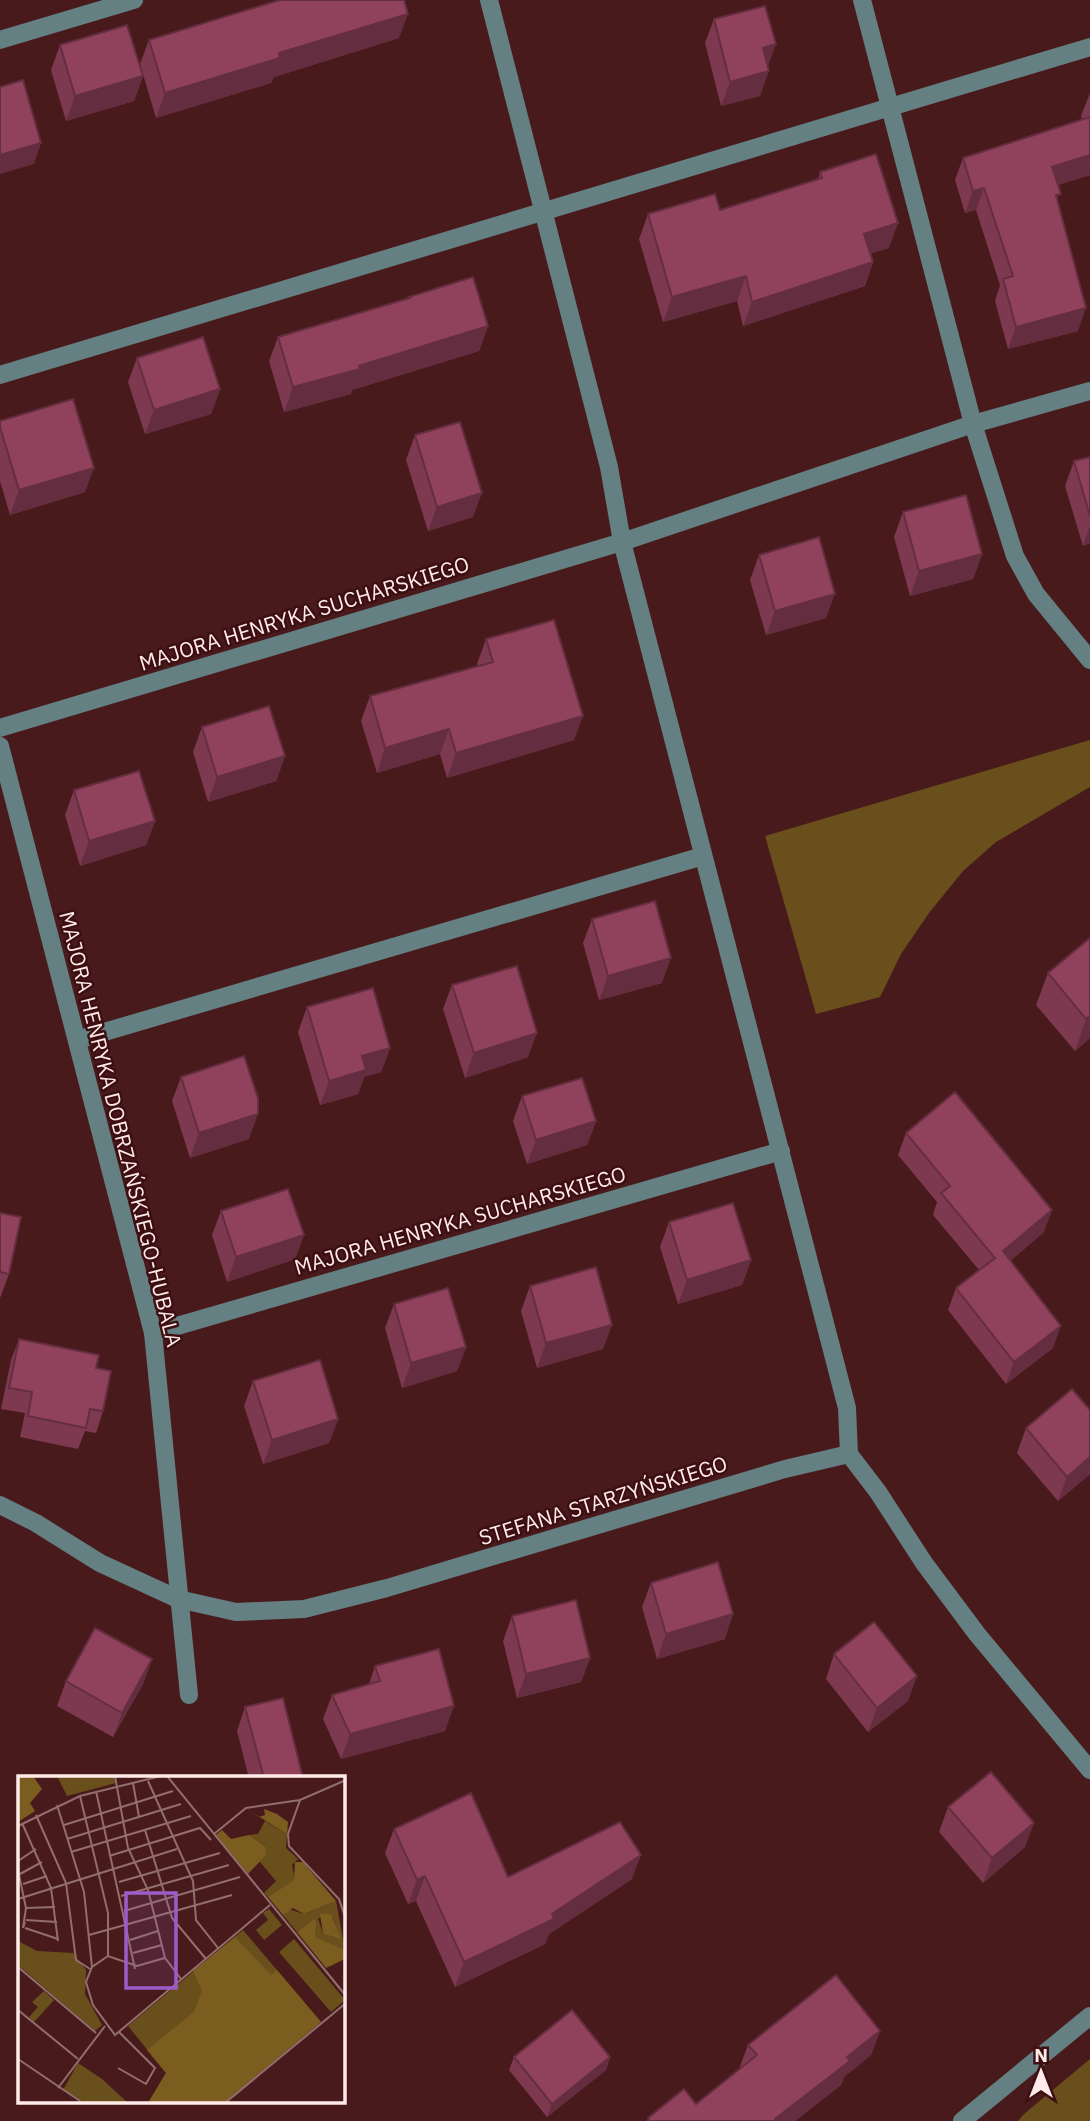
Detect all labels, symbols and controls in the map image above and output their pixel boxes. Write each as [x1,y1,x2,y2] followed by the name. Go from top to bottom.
[136,549,472,677] street label: MAJORA HENRYKA SUCHARSKIEGO
[53,908,189,1350] street label: MAJORA HENRYKA DOBRZAŃSKIEGO-HUBALA
[291,1159,629,1281] street label: MAJORA HENRYKA SUCHARSKIEGO
[475,1449,731,1551] street label: STEFANA STARZYŃSKIEGO
[18,1776,345,2104] inset map
[1006,2037,1076,2107] north arrow
[1034,2043,1048,2067] text: N

